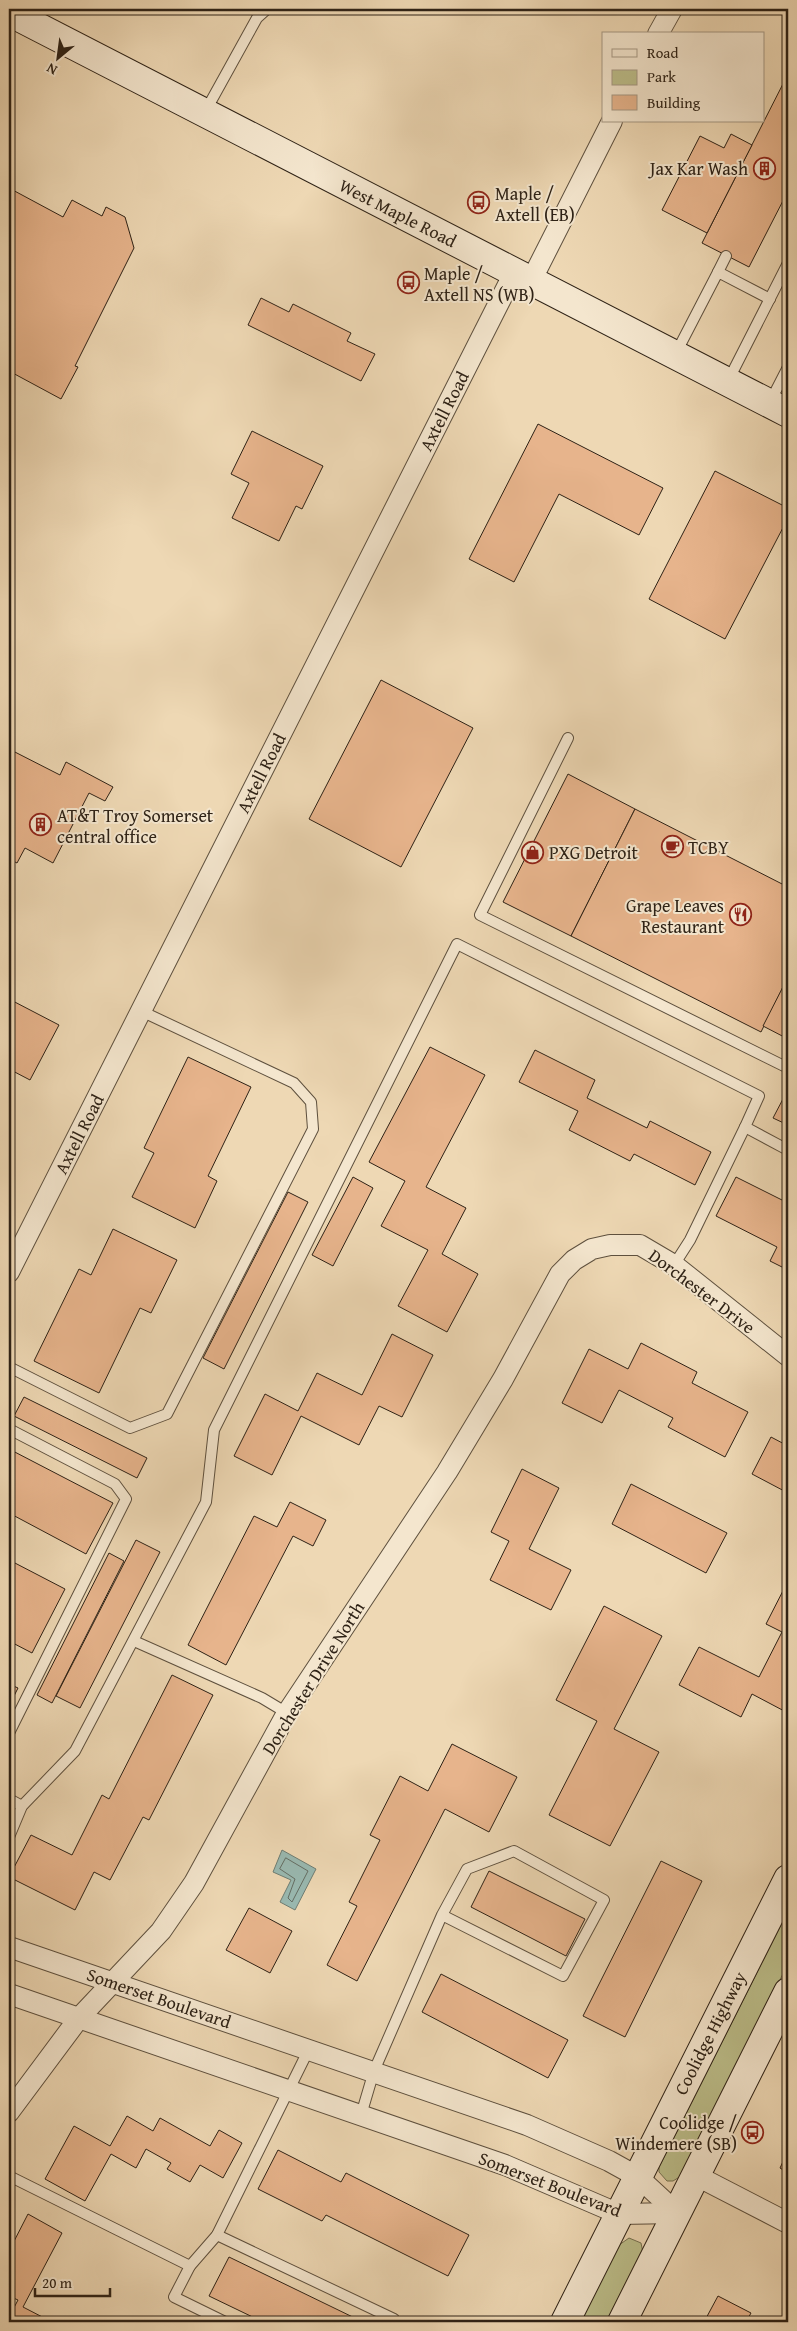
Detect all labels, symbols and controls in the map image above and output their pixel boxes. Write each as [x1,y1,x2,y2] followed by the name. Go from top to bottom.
[32,32,82,82] north arrow
[602,32,764,122] legend
[647,42,678,63] text: Road
[42,58,61,80] text: N
[647,66,676,87] text: Park
[647,92,701,113] text: Building
[648,155,748,182] place label: Jax Kar Wash
[752,156,776,180] building icon: Jax Kar Wash
[335,172,462,254] street label: West Maple Road
[495,180,575,228] place label: Maple / Axtell (EB)
[467,191,491,215] bus stop icon: Maple / Axtell (EB)
[424,260,535,308] place label: Maple / Axtell NS (WB)
[396,271,420,295] bus stop icon: Maple / Axtell NS (WB)
[412,366,476,456] street label: Axtell Road
[229,728,293,818] street label: Axtell Road
[57,802,214,850] place label: AT&T Troy Somerset central office
[29,813,53,837] building icon: AT&T Troy Somerset central office
[688,834,729,861] place label: TCBY
[660,835,684,859] cafe icon: TCBY
[549,839,639,866] place label: PXG Detroit
[521,840,545,864] shop icon: PXG Detroit
[626,892,725,940] place label: Grape Leaves Restaurant
[728,903,752,927] restaurant icon: Grape Leaves Restaurant
[47,1089,111,1179] street label: Axtell Road
[643,1242,761,1340] street label: Dorchester Drive
[255,1596,371,1760] street label: Dorchester Drive North
[83,1961,235,2035] street label: Somerset Boulevard
[667,1967,753,2099] street label: Coolidge Highway
[615,2109,737,2157] place label: Coolidge / Windemere (SB)
[741,2120,765,2144] bus stop icon: Coolidge / Windemere (SB)
[475,2144,626,2224] street label: Somerset Boulevard
[35,2266,110,2298] scale bar
[42,2272,73,2293] text: 20 m

